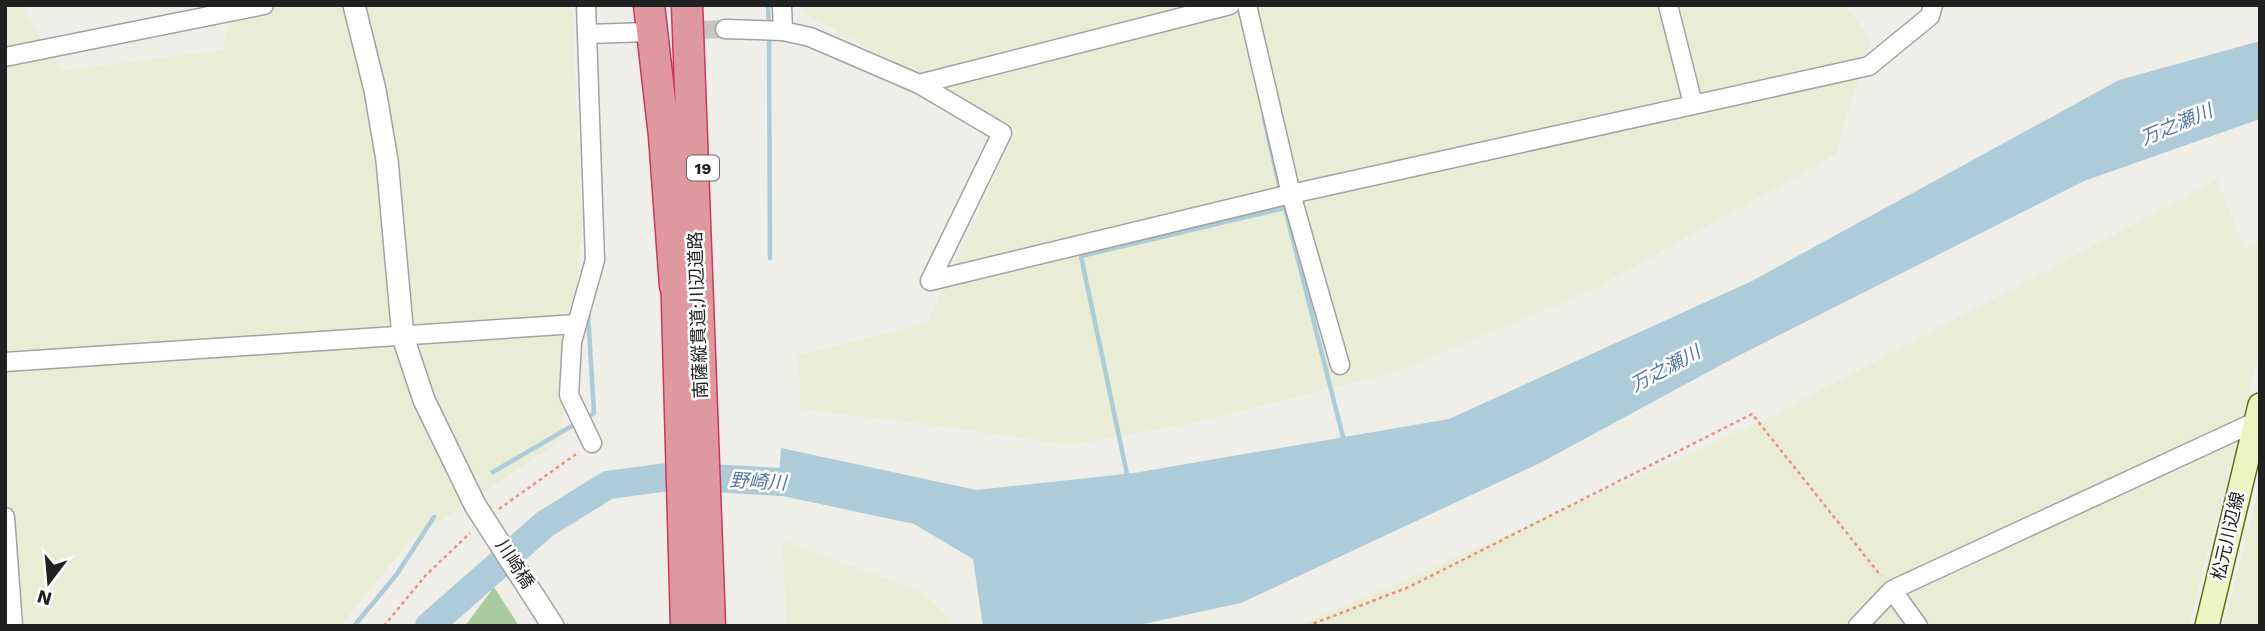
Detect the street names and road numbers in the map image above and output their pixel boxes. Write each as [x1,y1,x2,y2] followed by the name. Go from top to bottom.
[687,156,719,180] road number: 19
[684,231,711,399] street label: 南薩縦貫道;川辺道路
[2207,490,2248,582] street label: 松元川辺線
[492,535,539,592] street label: 川崎橋

